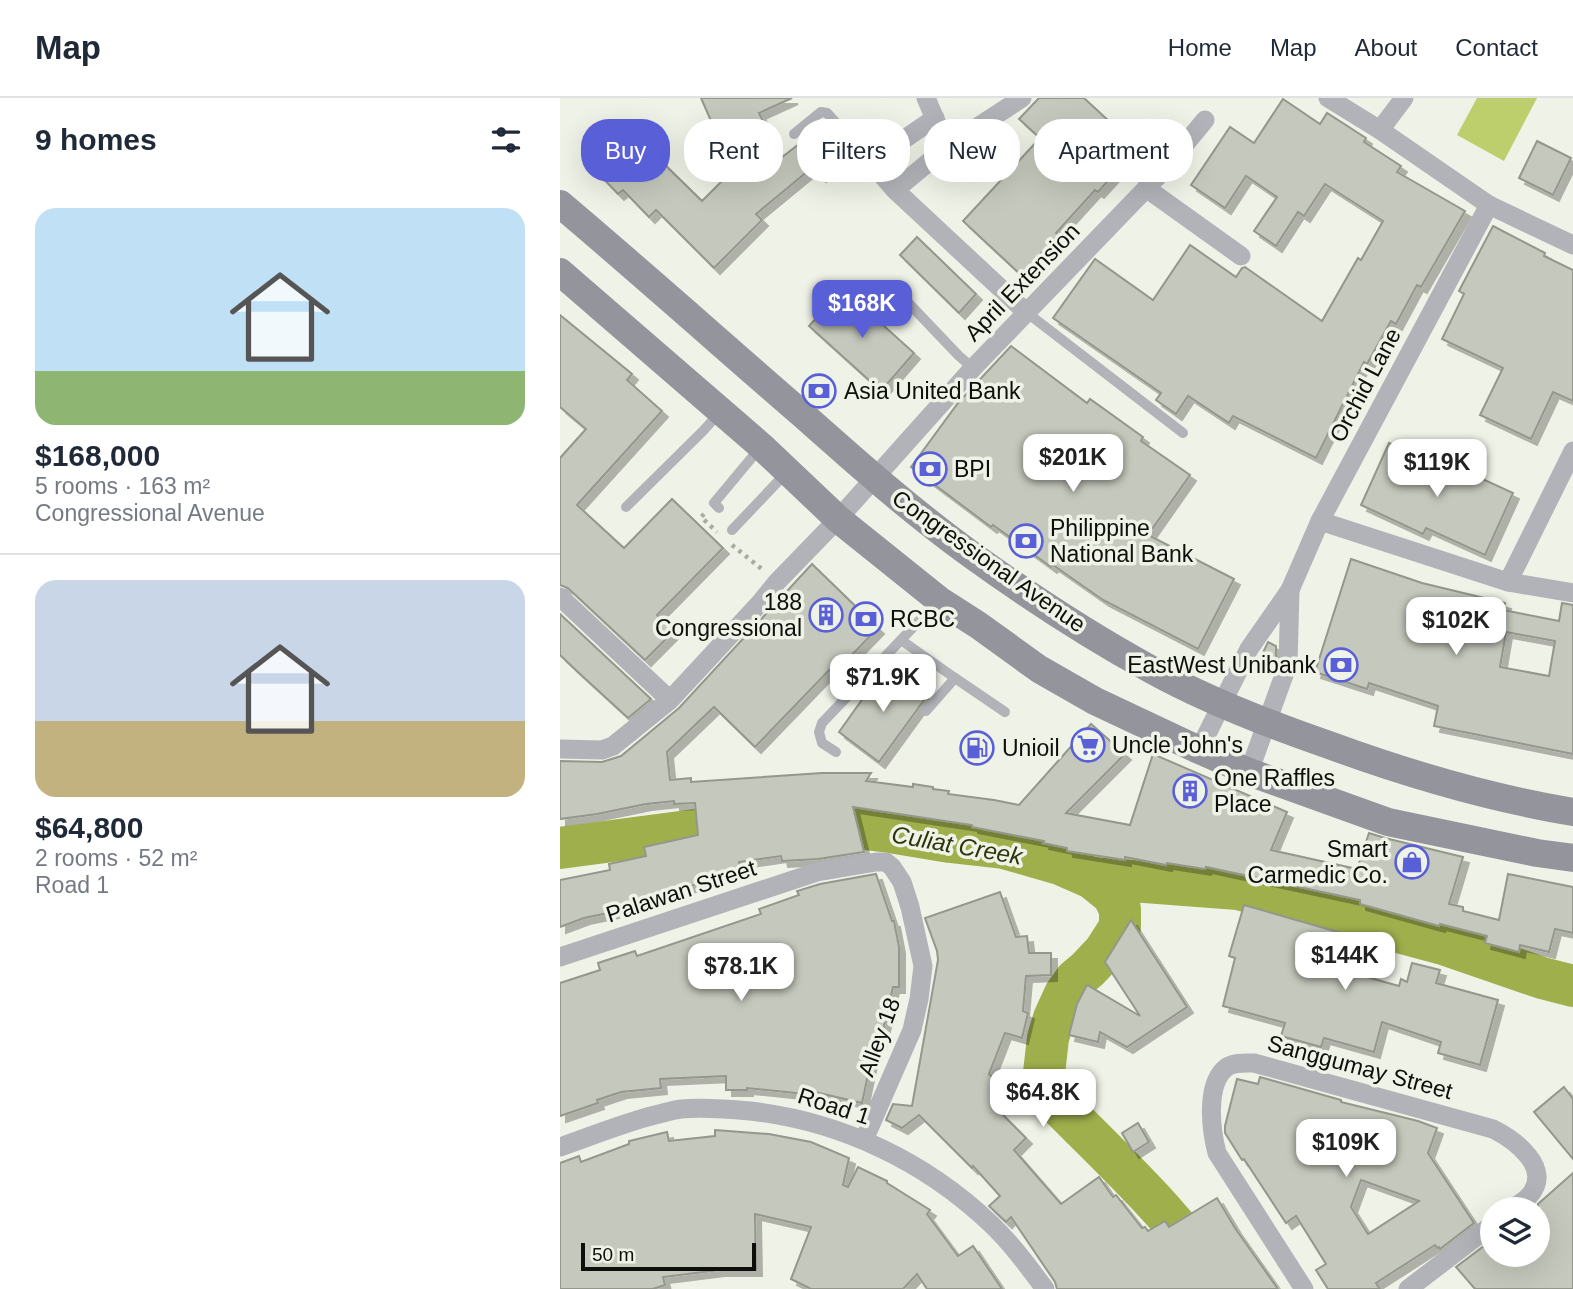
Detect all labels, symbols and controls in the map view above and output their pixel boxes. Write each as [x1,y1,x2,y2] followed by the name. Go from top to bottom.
[35,29,101,66] text: Map
[1168,34,1232,61] text: Home
[1270,34,1317,61] text: Map
[1355,34,1417,61] text: About
[1455,34,1538,61] text: Contact
[581,119,670,182] chip: Buy
[684,119,783,182] chip: Rent
[797,119,910,182] chip: Filters
[924,119,1020,182] chip: New
[1034,119,1193,182] chip: Apartment
[487,121,525,159] icon: filters
[35,123,157,156] text: 9 homes
[959,218,1085,346] street label: April Extension
[217,254,343,380] icon: home
[813,280,911,340] pin: $168K
[828,290,896,316] text: $168K
[1324,324,1406,446] street label: Orchid Lane
[800,372,838,410] bank icon: Asia United Bank
[844,378,1021,404] place label: Asia United Bank
[1024,434,1122,494] pin: $201K
[35,439,160,472] text: $168,000
[1388,440,1486,499] pin: $119K
[1039,444,1107,470] text: $201K
[1404,449,1470,475] text: $119K
[911,450,949,488] bank icon: BPI
[954,456,991,482] place label: BPI
[35,473,210,499] text: 5 rooms · 163 m²
[887,484,1091,638] street label: Congressional Avenue
[35,500,265,526] text: Congressional Avenue
[1050,515,1194,567] place label: Philippine National Bank
[1007,522,1045,560] bank icon: Philippine National Bank
[655,589,802,641] place label: 188 Congressional
[807,596,845,634] building icon: 188 Congressional
[1407,598,1505,657] pin: $102K
[847,600,885,638] bank icon: RCBC
[890,606,955,632] place label: RCBC
[1422,607,1490,633] text: $102K
[217,626,343,752] icon: home
[1322,646,1360,684] bank icon: EastWest Unibank
[1127,652,1316,678] place label: EastWest Unibank
[826,654,940,714] pin: $71.9K
[846,664,920,690] text: $71.9K
[1069,726,1107,764] supermarket icon: Uncle John's
[958,729,996,767] fuel station icon: Unioil
[1112,732,1243,758] place label: Uncle John's
[1002,735,1060,761] place label: Unioil
[1214,765,1335,817] place label: One Raffles Place
[1171,772,1209,810] building icon: One Raffles Place
[35,811,143,844] text: $64,800
[890,820,1026,870] water label: Culiat Creek
[1247,836,1389,888] place label: Smart Carmedic Co.
[1393,843,1431,881] shop icon: Smart Carmedic Co.
[35,845,197,871] text: 2 rooms · 52 m²
[603,854,760,927] street label: Palawan Street
[35,872,109,898] text: Road 1
[1296,932,1394,992] pin: $144K
[1311,942,1379,968] text: $144K
[684,944,798,1003] pin: $78.1K
[704,953,778,979] text: $78.1K
[853,994,905,1080] street label: Alley 18
[1265,1030,1456,1104] street label: Sanggumay Street
[986,1070,1100,1129] pin: $64.8K
[1006,1079,1080,1105] text: $64.8K
[795,1082,873,1130] street label: Road 1
[1297,1119,1395,1179] pin: $109K
[1312,1129,1380,1155] text: $109K
[1480,1197,1550,1267] map controls
[1480,1197,1550,1267] button: layers
[581,1240,756,1272] scale bar
[592,1244,634,1265] text: 50 m

